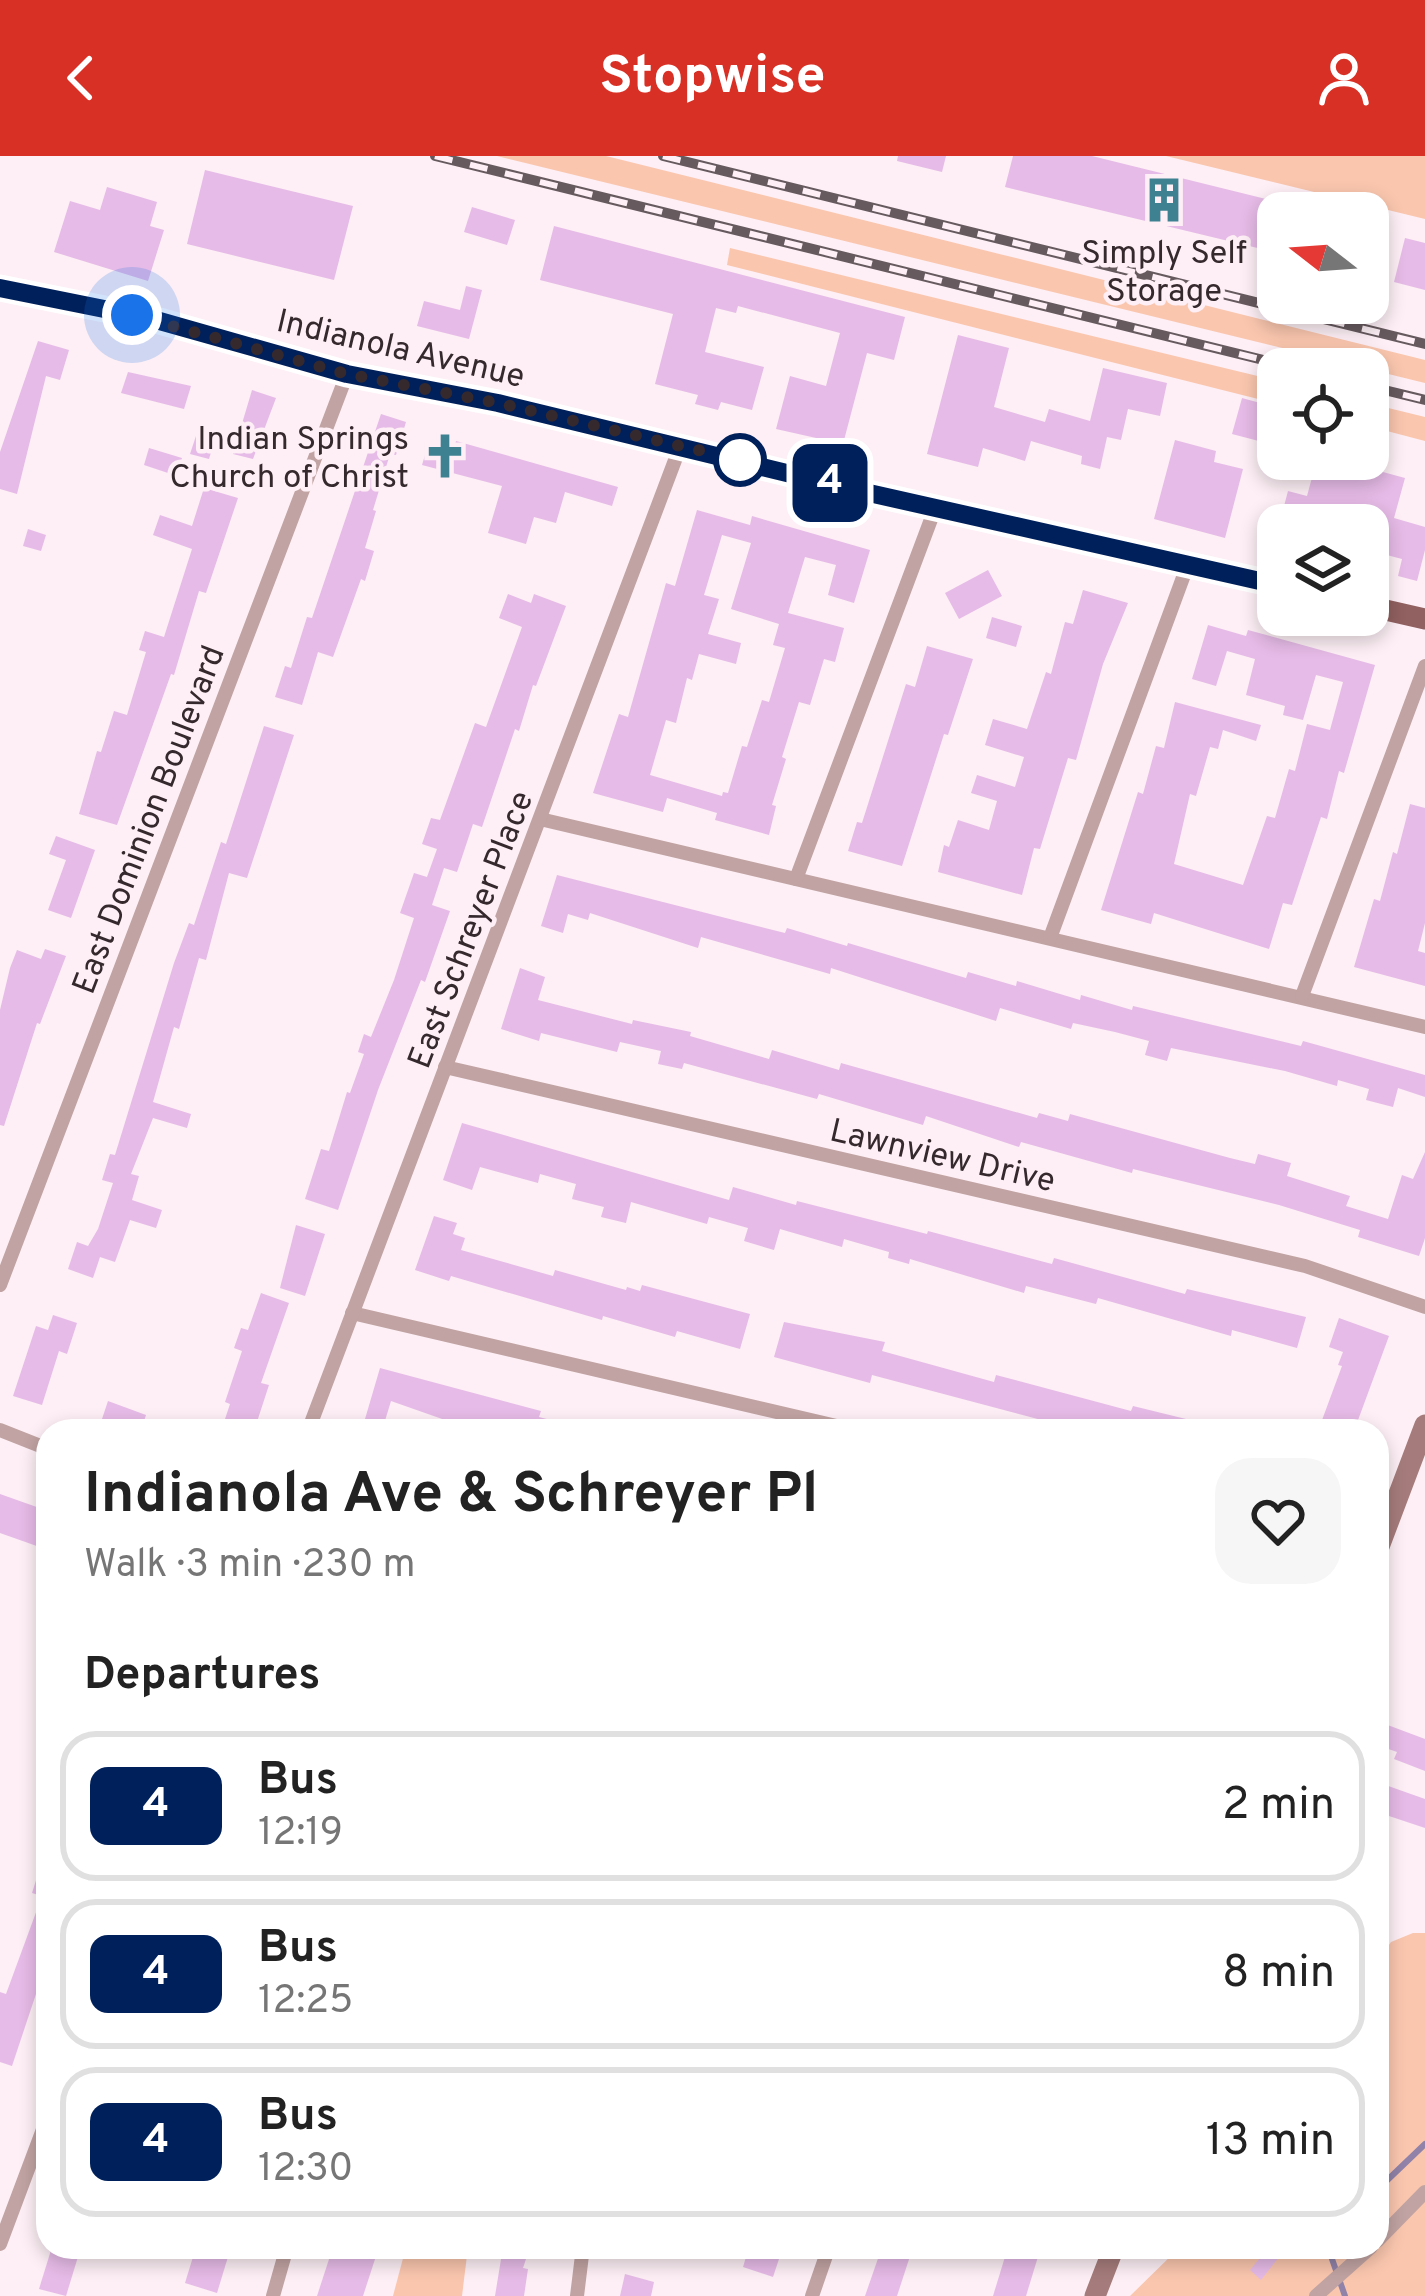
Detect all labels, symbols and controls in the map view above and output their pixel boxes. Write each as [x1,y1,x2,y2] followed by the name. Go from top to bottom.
[599,44,826,113] text: Stopwise
[48,45,114,111] icon: back
[1311,45,1377,111] icon: person
[1139,175,1189,225] building icon: Simply Self Storage
[1257,192,1389,324] north arrow
[1257,192,1389,636] map controls
[1081,234,1247,314] place label: Simply Self Storage
[102,285,162,345] your location
[272,302,528,400] street label: Indianola Avenue
[1257,348,1389,480] button: locate
[170,420,409,500] place label: Indian Springs Church of Christ
[420,431,470,481] church icon: Indian Springs Church of Christ
[715,435,765,485] unlabelled marker
[791,444,869,522] line badge: 4
[817,456,844,509] text: 4
[1257,504,1389,636] button: layers
[65,640,237,1001] street label: East Dominion Boulevard
[400,786,545,1075] street label: East Schreyer Place
[825,1112,1059,1204] street label: Lawnview Drive
[1215,1458,1341,1584] button: heart
[84,1461,818,1533] text: Indianola Ave & Schreyer Pl
[84,1542,416,1591] text: Walk · 3 min · 230 m
[84,1648,320,1705] text: Departures
[258,1753,338,1810] text: Bus
[1222,1778,1335,1835] text: 2 min
[143,1779,170,1832] text: 4
[258,1810,343,1859] text: 12:19
[258,1921,338,1978] text: Bus
[1222,1946,1335,2003] text: 8 min
[143,1947,170,2000] text: 4
[258,1978,353,2027] text: 12:25
[258,2089,338,2146] text: Bus
[1206,2114,1335,2171] text: 13 min
[143,2115,170,2168] text: 4
[258,2146,353,2195] text: 12:30

